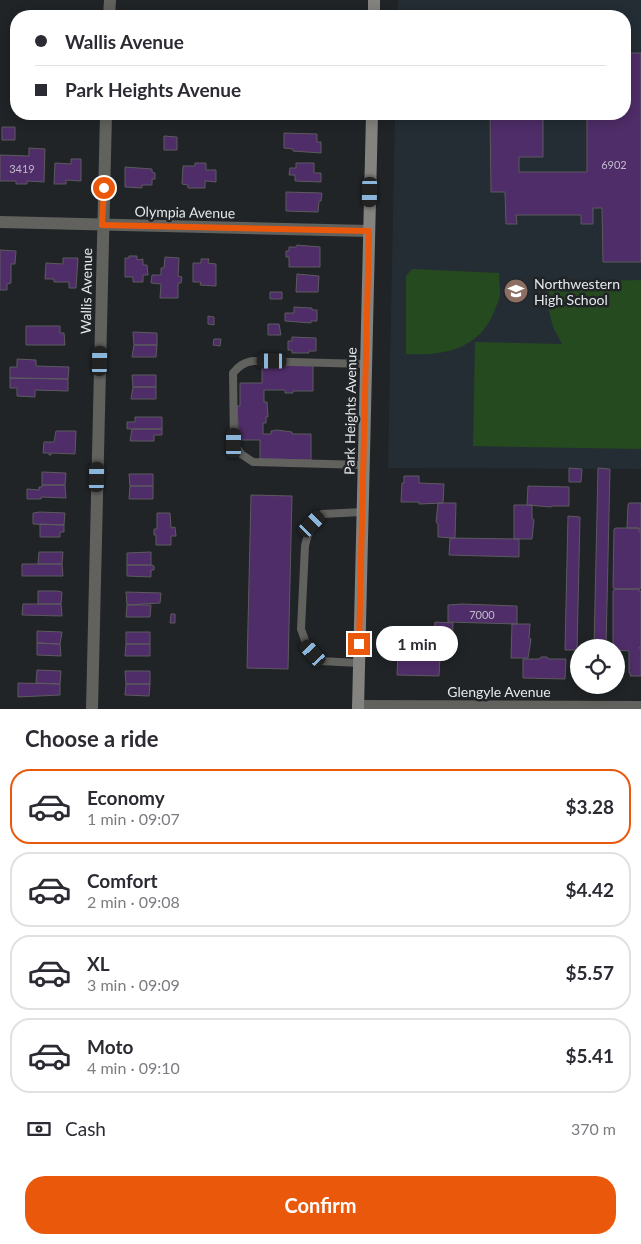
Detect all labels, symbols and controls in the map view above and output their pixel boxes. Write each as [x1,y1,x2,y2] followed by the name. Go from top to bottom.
[65,30,184,53] text: Wallis Avenue
[65,78,241,101] text: Park Heights Avenue
[601,158,627,171] house number: 6902
[9,162,35,175] house number: 3419
[93,177,115,199] route start
[362,177,377,207] car
[134,203,236,221] street label: Olympia Avenue
[77,248,95,334] street label: Wallis Avenue
[534,275,620,308] place label: Northwestern High School
[503,278,529,304] school or university icon: Northwestern High School
[92,346,107,376] car
[340,347,360,475] street label: Park Heights Avenue
[257,354,287,369] car
[226,428,241,458] car
[89,462,104,492] car
[296,508,327,540] car
[469,608,495,621] house number: 7000
[376,626,459,662] callout: 1 min
[348,633,370,655] route end
[397,634,437,653] text: 1 min
[297,637,328,669] car
[570,639,625,694] map controls
[570,639,625,694] button: locate
[447,683,551,700] street label: Glengyle Avenue
[25,725,159,752] text: Choose a ride
[27,784,72,829] icon: car
[87,786,165,809] text: Economy
[565,795,614,818] text: $3.28
[87,809,180,828] text: 1 min · 09:07
[27,867,72,912] icon: car
[87,869,158,892] text: Comfort
[565,878,614,901] text: $4.42
[87,892,180,911] text: 2 min · 09:08
[27,950,72,995] icon: car
[87,952,110,975] text: XL
[565,961,614,984] text: $5.57
[87,975,180,994] text: 3 min · 09:09
[27,1033,72,1078] icon: car
[87,1035,133,1058] text: Moto
[565,1044,614,1067] text: $5.41
[87,1058,180,1077] text: 4 min · 09:10
[25,1115,53,1143] icon: cash
[65,1117,106,1140] text: Cash
[571,1119,616,1138] text: 370 m
[25,1176,616,1234] button: Confirm

